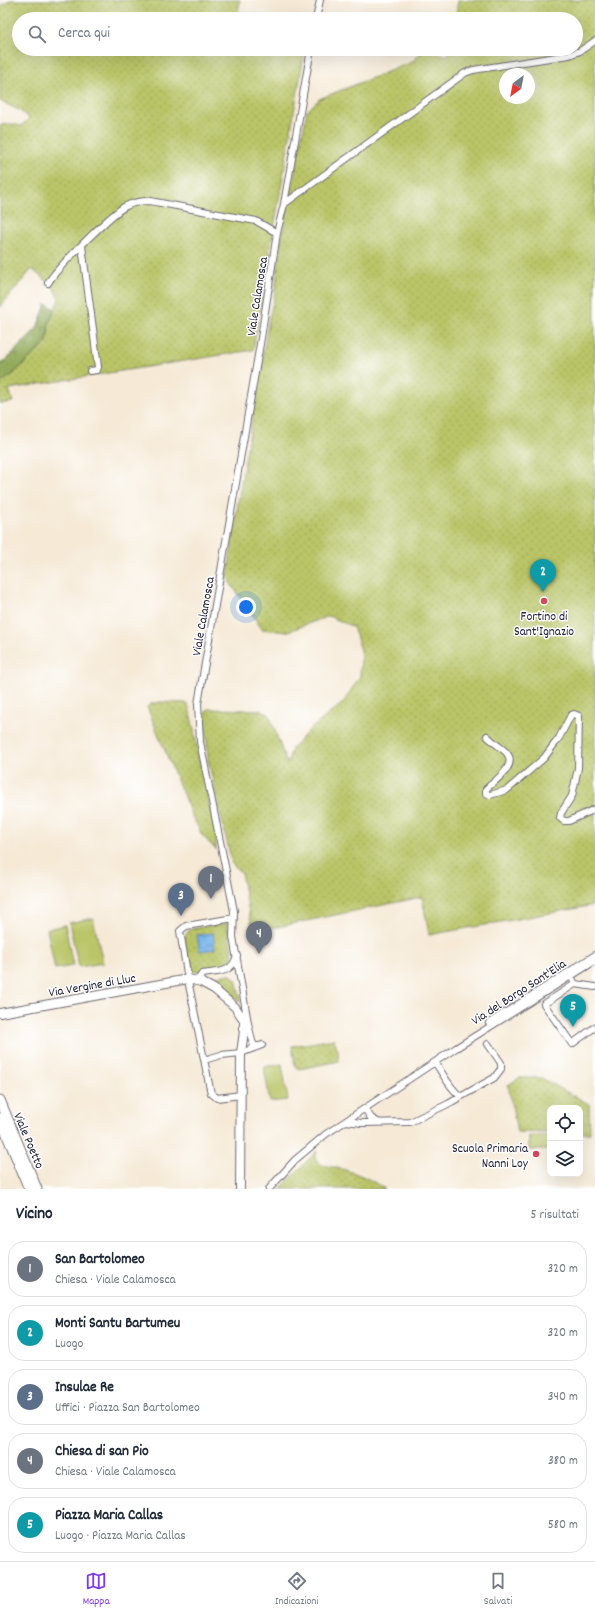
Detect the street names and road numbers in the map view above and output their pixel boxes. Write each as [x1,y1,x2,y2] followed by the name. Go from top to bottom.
[243,255,274,337] street label: Viale Calamosca
[188,575,221,657] street label: Viale Calamosca
[468,955,571,1031] street label: Via del Borgo Sant'Elia
[47,969,137,1003] street label: Via Vergine di Lluc
[7,1110,48,1172] street label: Viale Poetto

